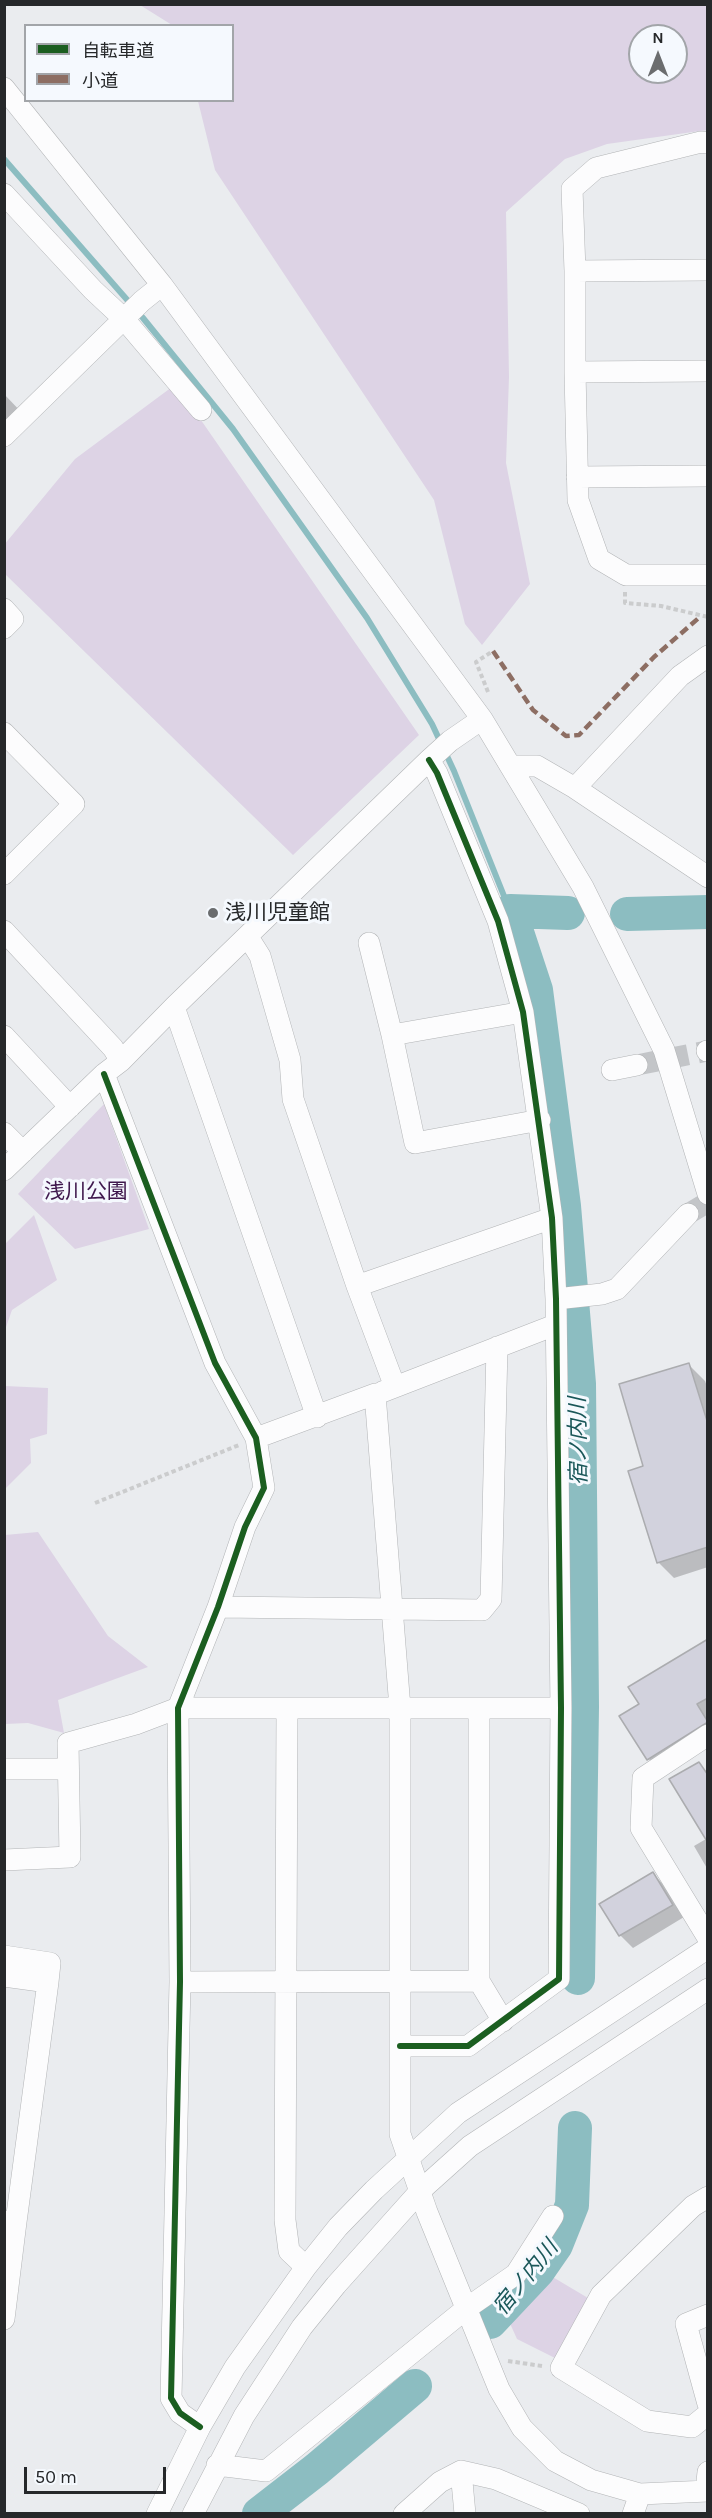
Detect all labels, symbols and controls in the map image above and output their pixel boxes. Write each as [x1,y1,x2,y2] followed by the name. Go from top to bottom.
[24,24,234,102] legend
[628,24,688,84] north arrow
[652,28,664,47] text: N
[82,40,154,62] text: 自転車道
[82,70,118,92] text: 小道
[225,900,330,926] place label: 浅川児童館
[206,906,220,920] marker: 浅川児童館
[44,1179,128,1205] park label: 浅川公園
[565,1397,593,1485] water label: 宿ノ内川
[488,2235,564,2321] water label: 宿ノ内川
[27,2455,170,2493] scale bar
[35,2466,77,2488] text: 50 m

